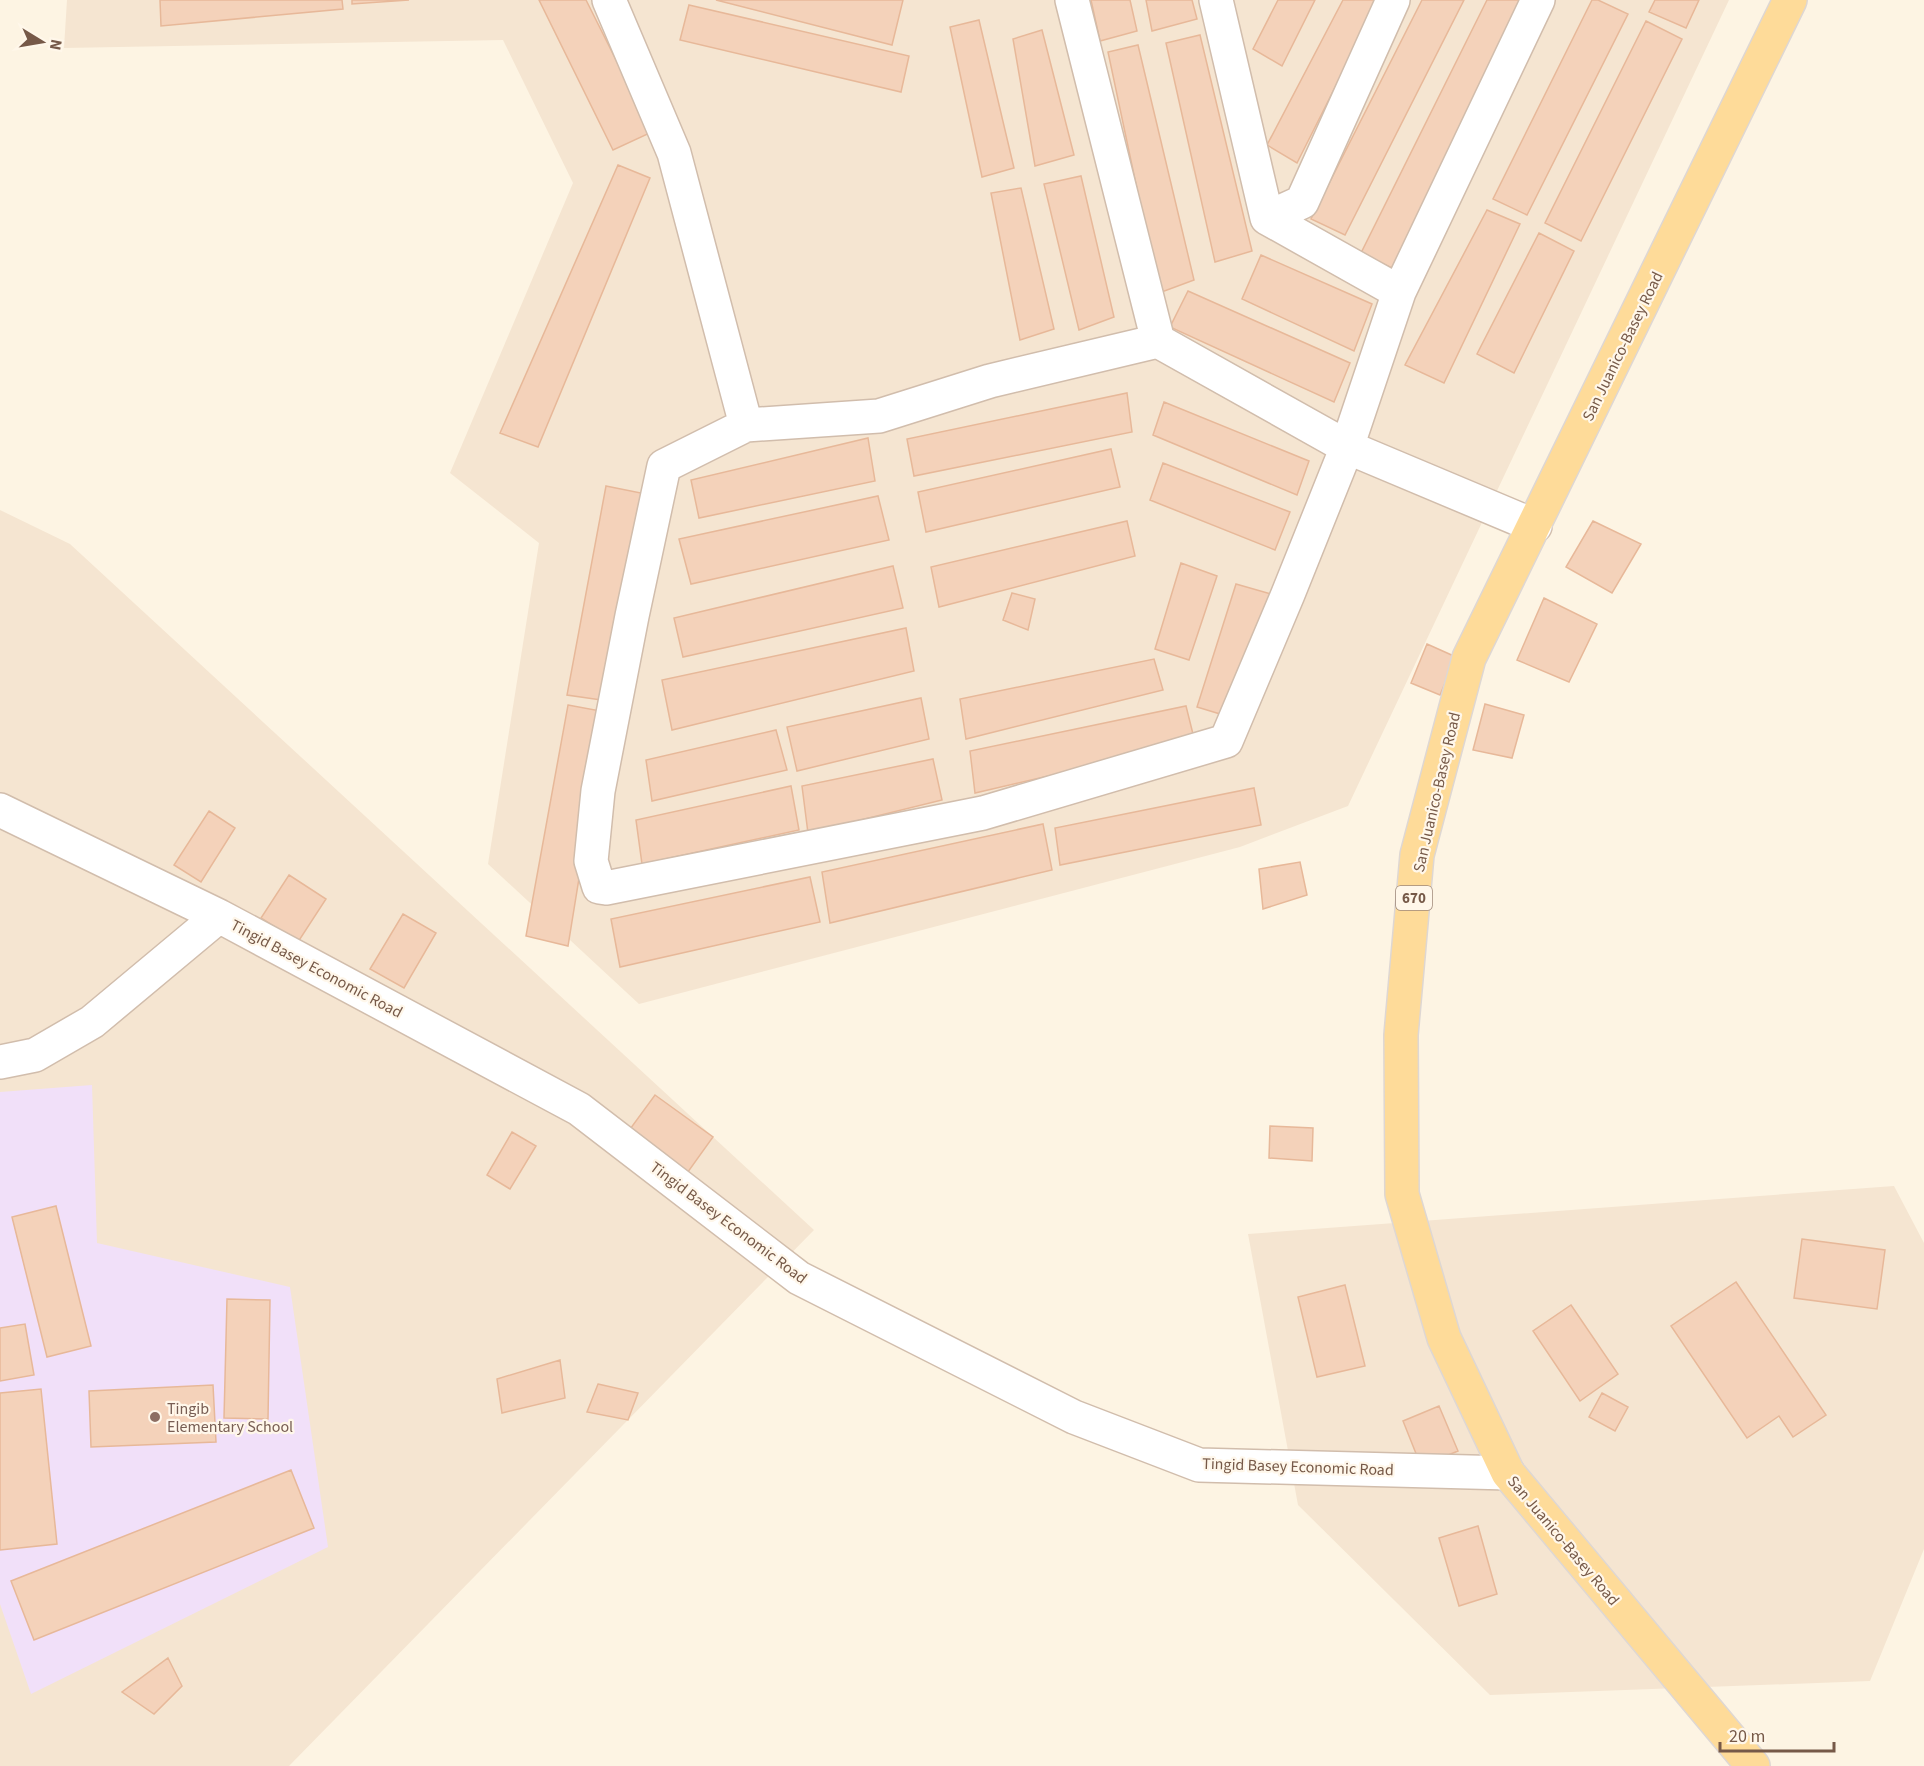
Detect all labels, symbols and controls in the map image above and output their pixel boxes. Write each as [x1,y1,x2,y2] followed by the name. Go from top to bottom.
[12,12,72,72] north arrow
[44,37,68,52] text: N
[1577,268,1669,425] street label: San Juanico-Basey Road
[1408,710,1466,874] street label: San Juanico-Basey Road
[1396,886,1432,910] road number: 670
[227,914,406,1024] street label: Tingid Basey Economic Road
[645,1156,812,1289] street label: Tingid Basey Economic Road
[167,1398,293,1438] place label: Tingib Elementary School
[148,1410,162,1424] marker: Tingib Elementary School
[1202,1453,1394,1481] street label: Tingid Basey Economic Road
[1502,1471,1624,1610] street label: San Juanico-Basey Road
[1720,1715,1834,1753] scale bar
[1729,1724,1765,1749] text: 20 m

